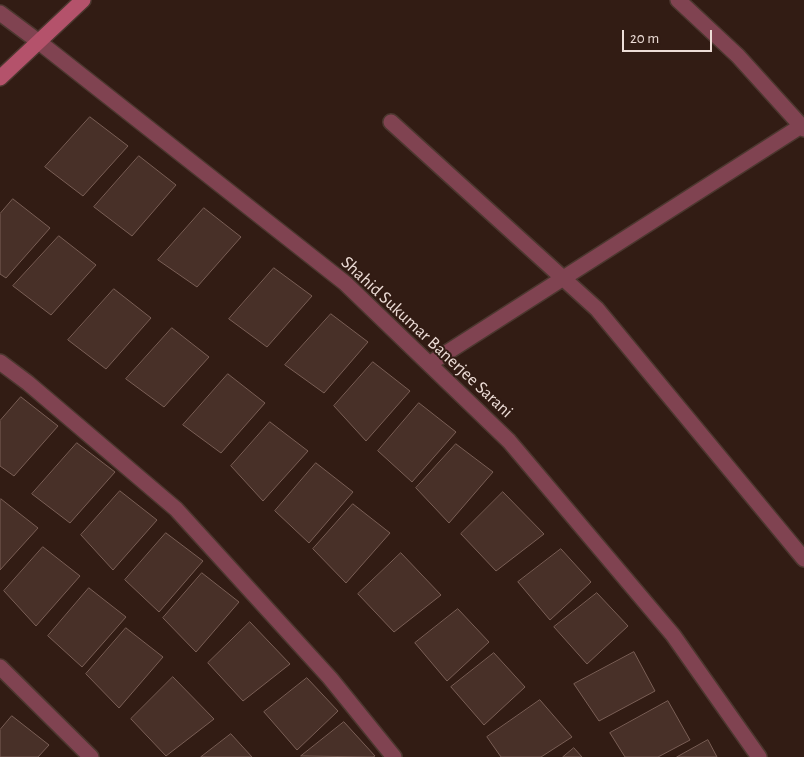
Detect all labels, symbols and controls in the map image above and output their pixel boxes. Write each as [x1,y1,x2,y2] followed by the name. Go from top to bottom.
[624,20,714,52] scale bar
[630,31,659,46] text: 20 m
[336,252,518,422] street label: Shahid Sukumar Banerjee Sarani

